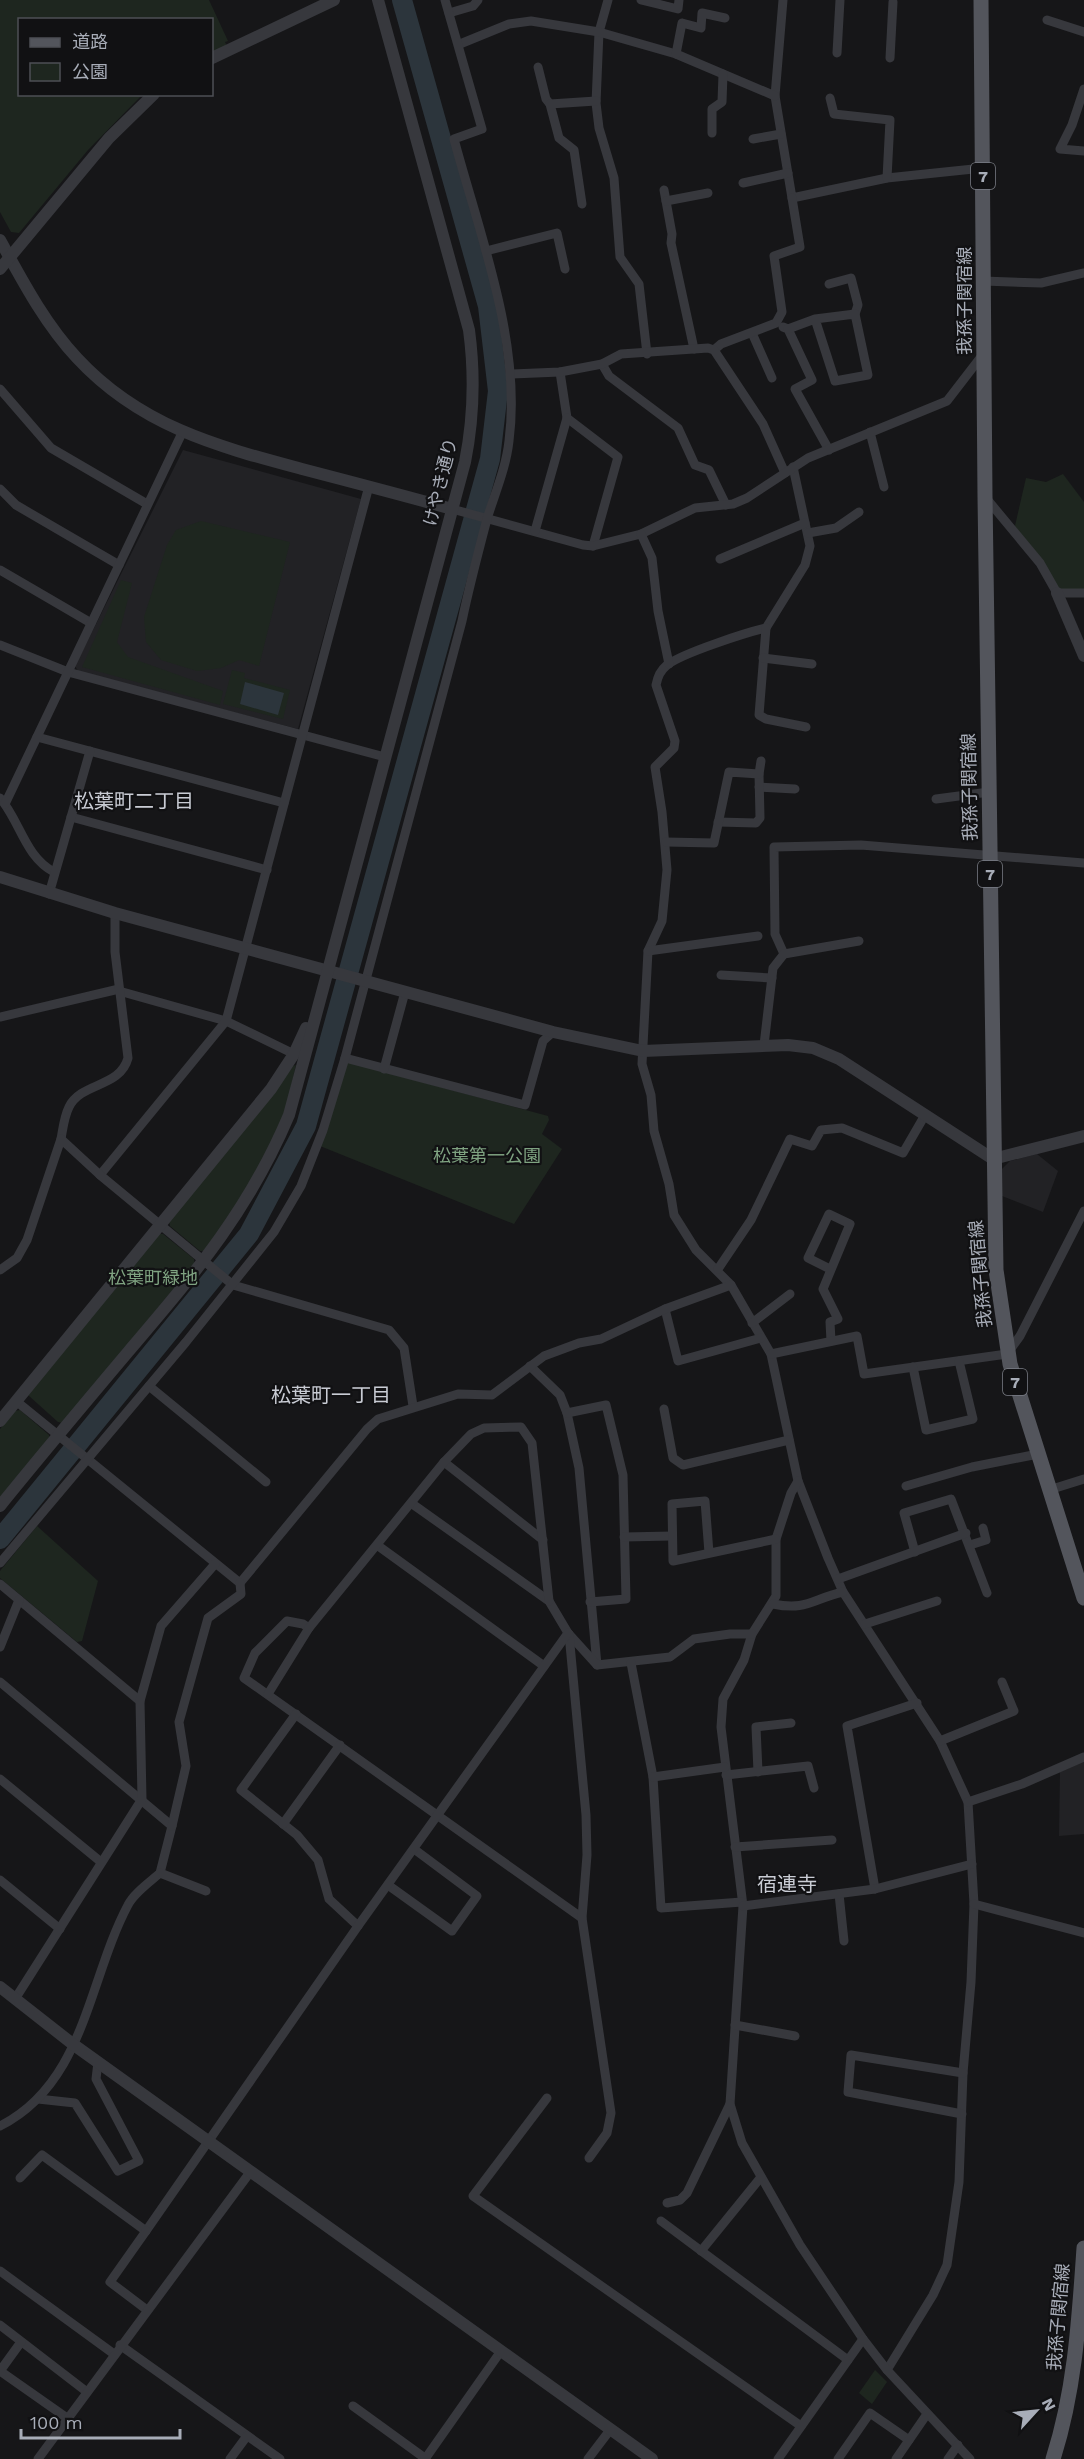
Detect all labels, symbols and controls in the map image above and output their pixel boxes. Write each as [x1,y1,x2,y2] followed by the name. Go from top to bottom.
[18,18,213,96] legend
[72,31,108,52] text: 道路
[72,61,108,82] text: 公園
[971,163,995,189] road number: 7
[954,247,975,355] street label: 我孫子関宿線
[419,436,461,528] street label: けやき通り
[958,733,980,841] street label: 我孫子関宿線
[74,789,194,813] district label: 松葉町二丁目
[978,861,1002,887] road number: 7
[433,1145,541,1166] park label: 松葉第一公園
[965,1219,995,1329] street label: 我孫子関宿線
[108,1267,198,1288] park label: 松葉町緑地
[1003,1369,1027,1395] road number: 7
[271,1383,391,1407] district label: 松葉町一丁目
[757,1872,817,1896] district label: 宿連寺
[1043,2262,1073,2372] street label: 我孫子関宿線
[1006,2381,1066,2441] north arrow
[1038,2395,1060,2414] text: N
[21,2402,180,2440] scale bar
[30,2412,83,2433] text: 100 m

